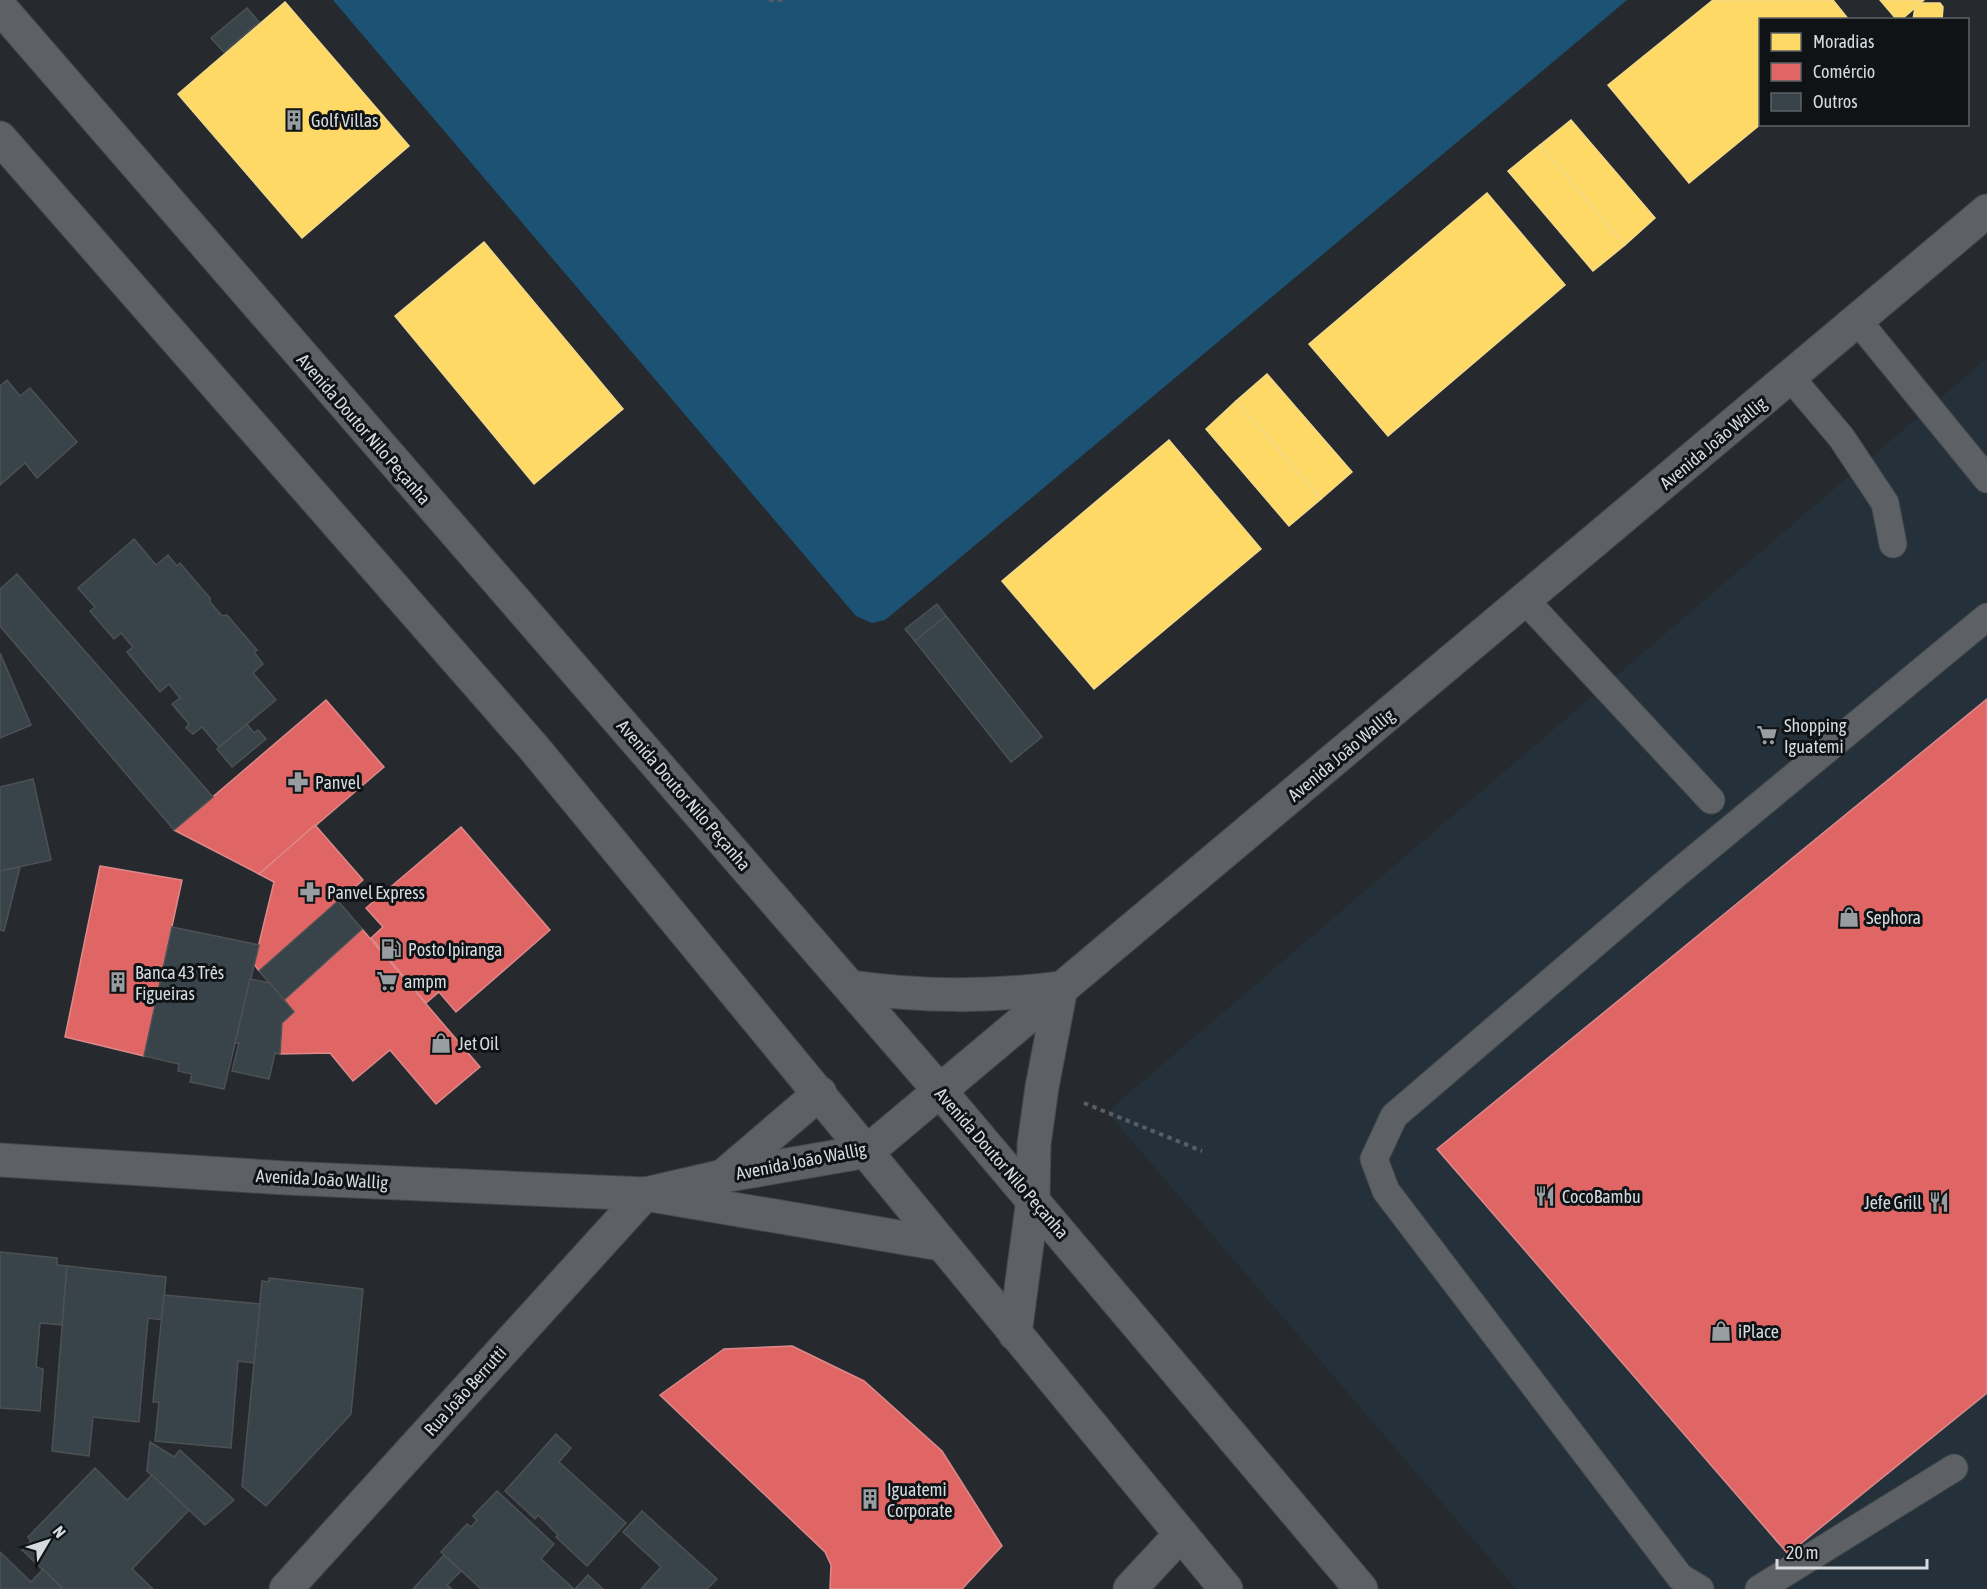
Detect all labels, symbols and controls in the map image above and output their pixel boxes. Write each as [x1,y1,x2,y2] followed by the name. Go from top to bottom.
[1759,18,1969,126] legend
[1813,31,1874,52] text: Moradias
[1813,61,1875,82] text: Comércio
[1813,91,1858,112] text: Outros
[282,108,306,132] building icon: Golf Villas
[311,110,378,131] place label: Golf Villas
[293,349,435,509] street label: Avenida Doutor Nilo Peçanha
[1656,392,1771,494] street label: Avenida João Wallig
[1284,704,1399,806] street label: Avenida João Wallig
[613,715,755,875] street label: Avenida Doutor Nilo Peçanha
[1784,715,1847,757] place label: Shopping Iguatemi
[1755,723,1779,747] supermarket icon: Shopping Iguatemi
[286,770,310,794] pharmacy icon: Panvel
[315,772,361,793] place label: Panvel
[298,880,322,904] pharmacy icon: Panvel Express
[327,882,425,903] place label: Panvel Express
[1837,905,1861,929] shop icon: Sephora
[1866,907,1921,928] place label: Sephora
[379,937,403,961] fuel station icon: Posto Ipiranga
[408,939,502,960] place label: Posto Ipiranga
[135,962,224,1004] place label: Banca 43 Três Figueiras
[375,969,399,993] supermarket icon: ampm
[106,970,130,994] building icon: Banca 43 Três Figueiras
[404,971,447,992] place label: ampm
[429,1031,453,1055] shop icon: Jet Oil
[458,1033,499,1054] place label: Jet Oil
[931,1083,1073,1243] street label: Avenida Doutor Nilo Peçanha
[734,1138,868,1184] street label: Avenida João Wallig
[255,1165,389,1193] street label: Avenida João Wallig
[1533,1184,1557,1208] restaurant icon: CocoBambu
[1562,1186,1641,1207] place label: CocoBambu
[1927,1190,1951,1214] restaurant icon: Jefe Grill
[1864,1192,1922,1213] place label: Jefe Grill
[1709,1319,1733,1343] shop icon: iPlace
[1738,1321,1779,1342] place label: iPlace
[420,1342,510,1440] street label: Rua João Berrutti
[887,1479,952,1521] place label: Iguatemi Corporate
[858,1487,882,1511] building icon: Iguatemi Corporate
[18,1511,78,1571] north arrow
[50,1522,70,1541] text: N
[1777,1532,1927,1570] scale bar
[1786,1542,1818,1563] text: 20 m

